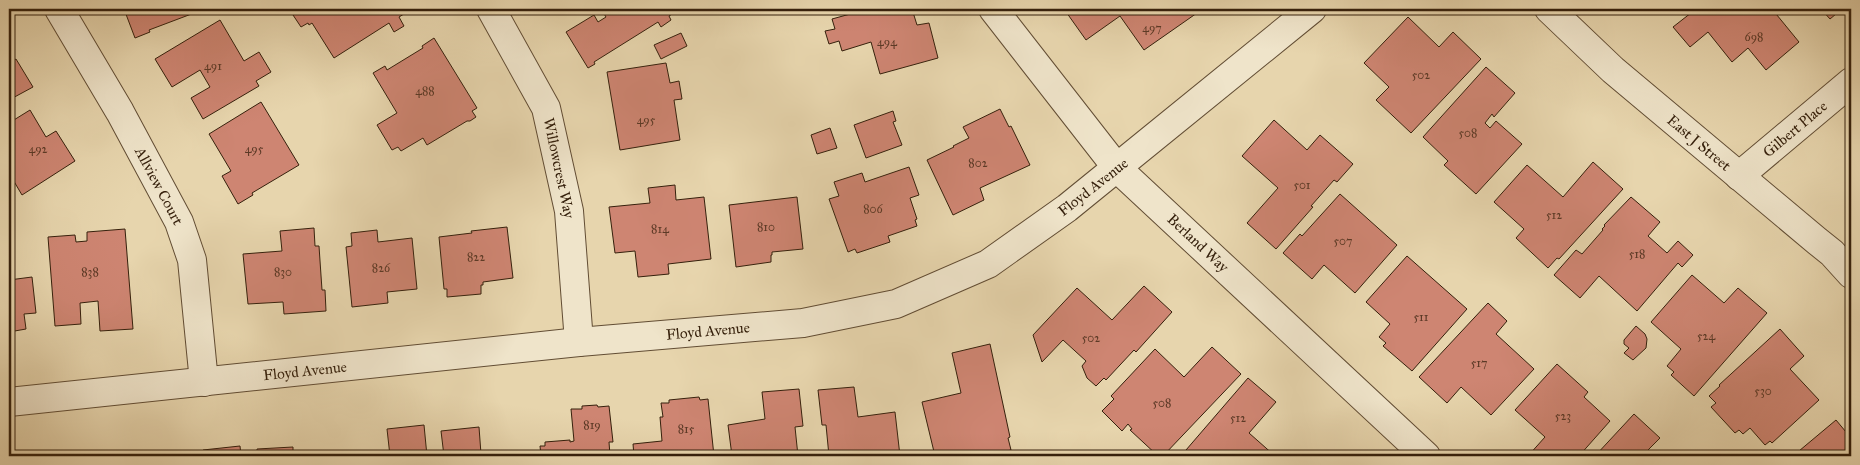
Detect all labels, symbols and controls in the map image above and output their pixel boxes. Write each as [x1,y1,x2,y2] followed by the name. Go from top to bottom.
[1142,21,1162,35] house number: 497
[1745,30,1763,44] house number: 698
[877,35,897,49] house number: 494
[204,59,222,73] house number: 491
[1412,68,1430,82] house number: 502
[415,84,435,98] house number: 488
[1759,97,1831,161] street label: Gilbert Place
[1663,111,1735,176] street label: East J Street
[637,113,656,127] house number: 495
[540,116,579,221] street label: Willowcrest Way
[1459,126,1477,140] house number: 508
[28,142,48,156] house number: 492
[245,142,264,156] house number: 495
[131,143,187,229] street label: Allview Court
[1054,154,1132,220] street label: Floyd Avenue
[968,156,988,170] house number: 802
[1293,178,1311,192] house number: 501
[863,202,884,216] house number: 806
[1546,208,1562,222] house number: 512
[1163,210,1233,277] street label: Berland Way
[757,220,775,234] house number: 810
[651,222,669,236] house number: 814
[1334,234,1352,248] house number: 507
[1629,247,1645,261] house number: 518
[467,250,485,264] house number: 822
[372,261,391,275] house number: 826
[81,265,99,279] house number: 838
[274,265,292,279] house number: 830
[1413,310,1429,324] house number: 511
[665,318,751,344] street label: Floyd Avenue
[1697,329,1715,343] house number: 524
[1082,331,1100,345] house number: 502
[1471,356,1487,370] house number: 517
[262,358,348,384] street label: Floyd Avenue
[1754,384,1772,398] house number: 530
[1153,396,1171,410] house number: 508
[1555,409,1571,423] house number: 523
[1230,411,1246,425] house number: 512
[583,418,601,432] house number: 819
[678,422,695,436] house number: 815

